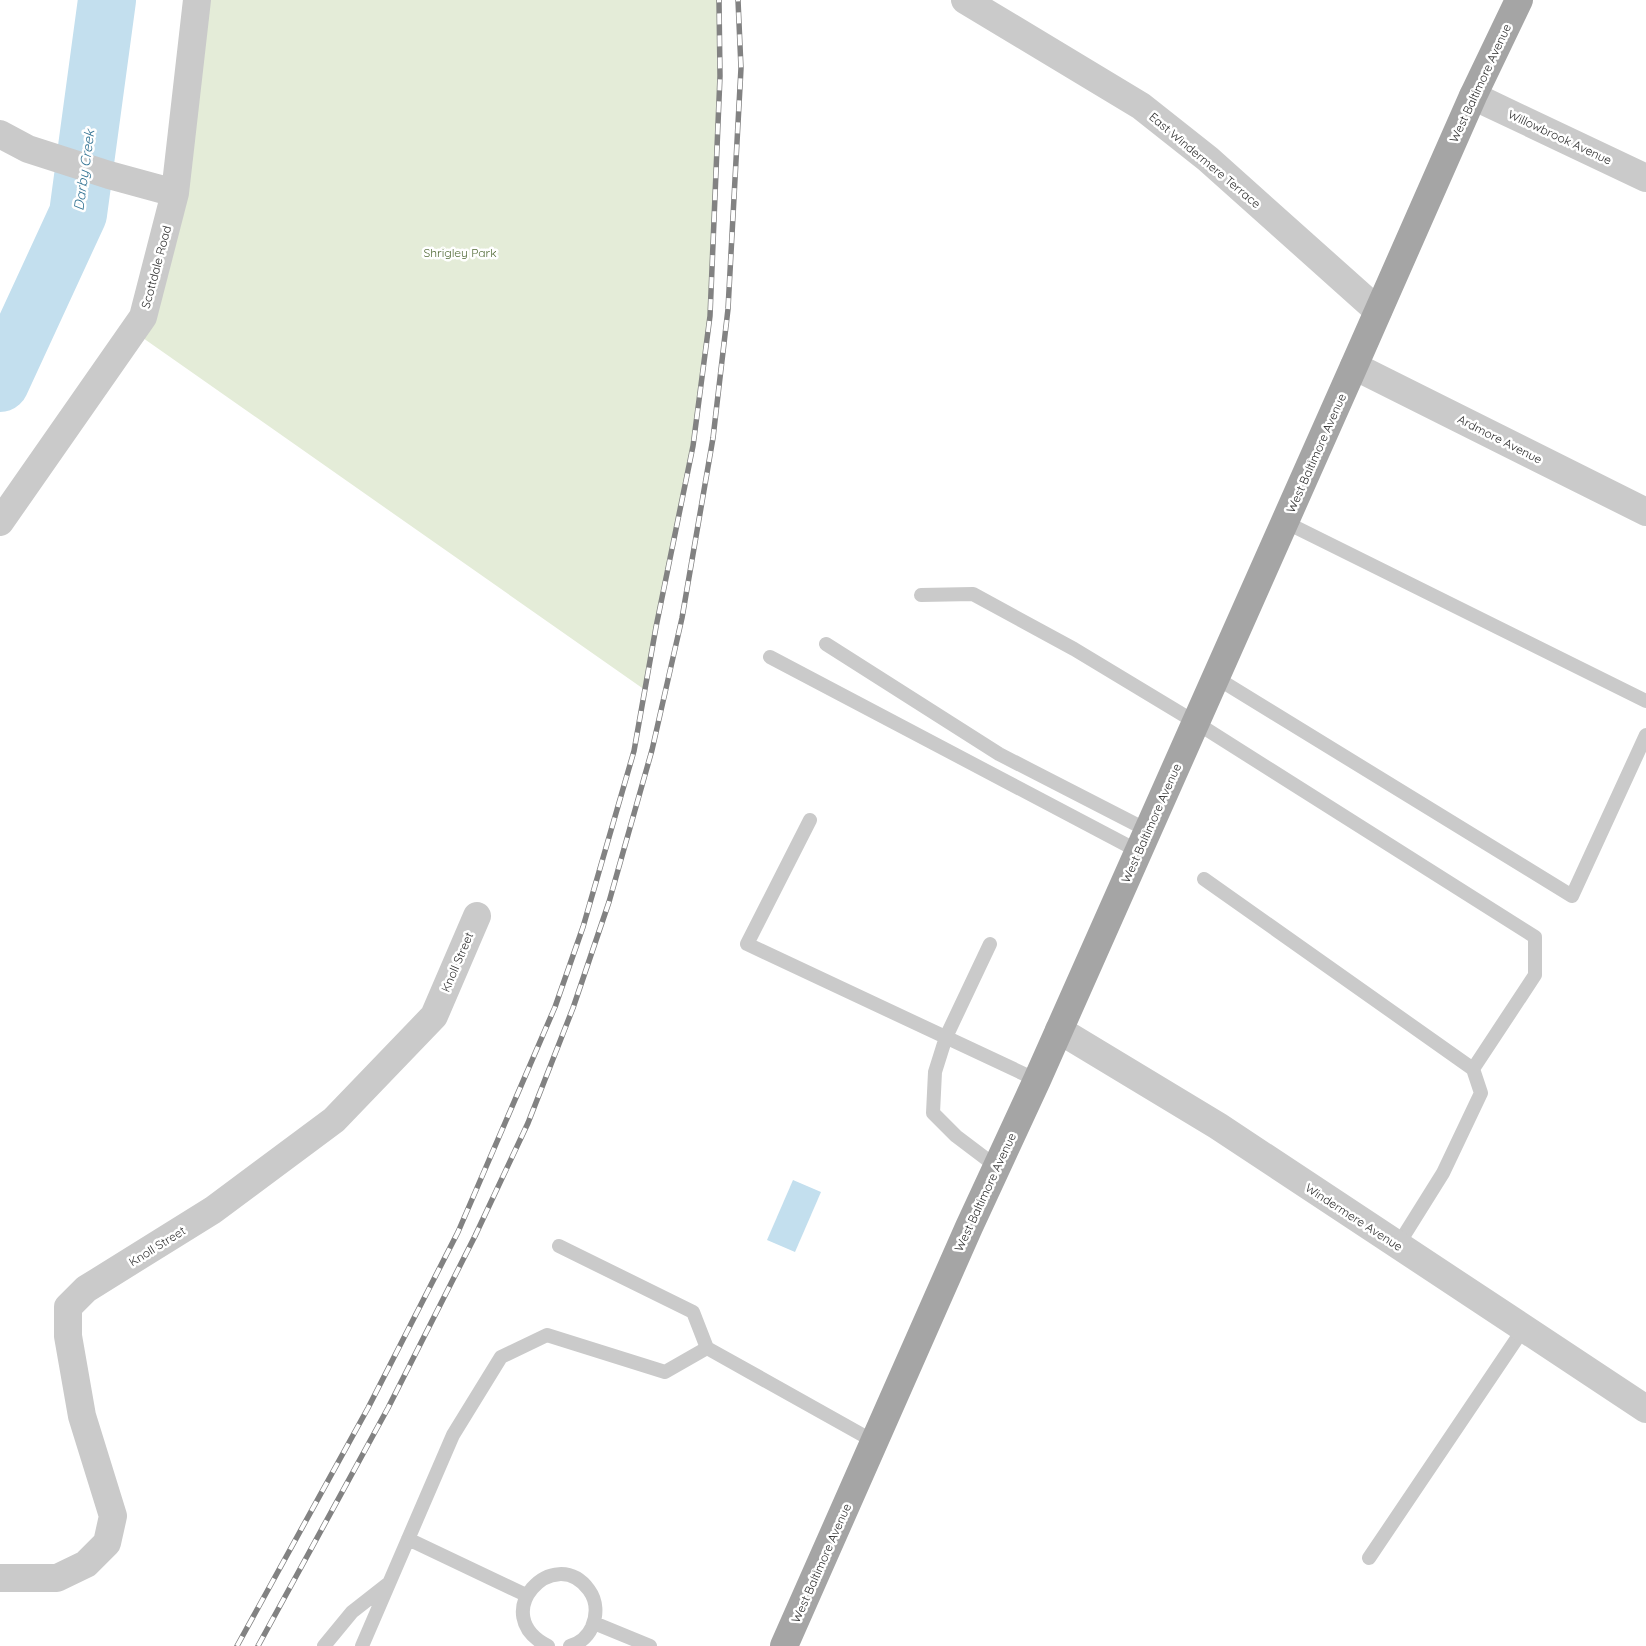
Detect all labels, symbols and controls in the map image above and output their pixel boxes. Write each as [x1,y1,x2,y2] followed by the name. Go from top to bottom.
[1446,21,1514,145] street label: West Baltimore Avenue
[1506,106,1614,168] street label: Willowbrook Avenue
[1146,109,1264,211] street label: East Windermere Terrace
[69,127,99,212] water label: Darby Creek
[138,224,174,310] street label: Scottdale Road
[423,245,497,260] park label: Shrigley Park
[1283,391,1349,515] street label: West Baltimore Avenue
[1455,411,1545,467] street label: Ardmore Avenue
[1118,761,1184,885] street label: West Baltimore Avenue
[438,930,476,994] street label: Knoll Street
[951,1130,1019,1254] street label: West Baltimore Avenue
[1303,1180,1406,1254] street label: Windermere Avenue
[126,1223,188,1269] street label: Knoll Street
[788,1501,854,1625] street label: West Baltimore Avenue

